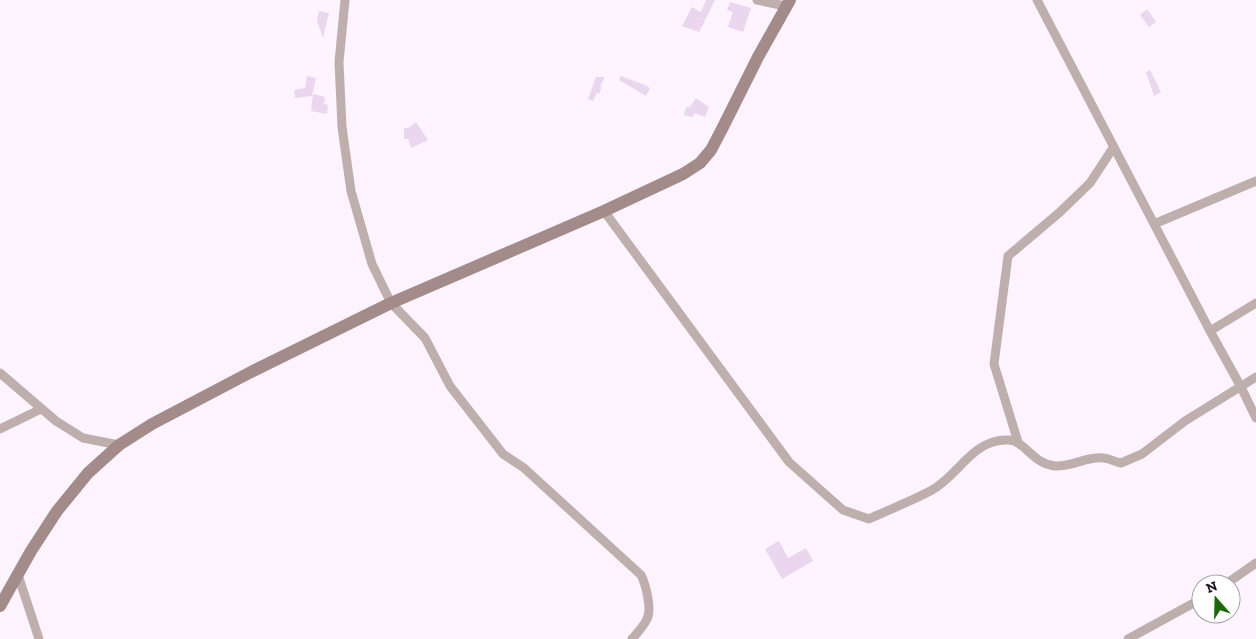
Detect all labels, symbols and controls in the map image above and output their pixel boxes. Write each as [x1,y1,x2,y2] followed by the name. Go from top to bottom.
[1191,574,1241,624] north arrow
[1204,577,1220,597] text: N

